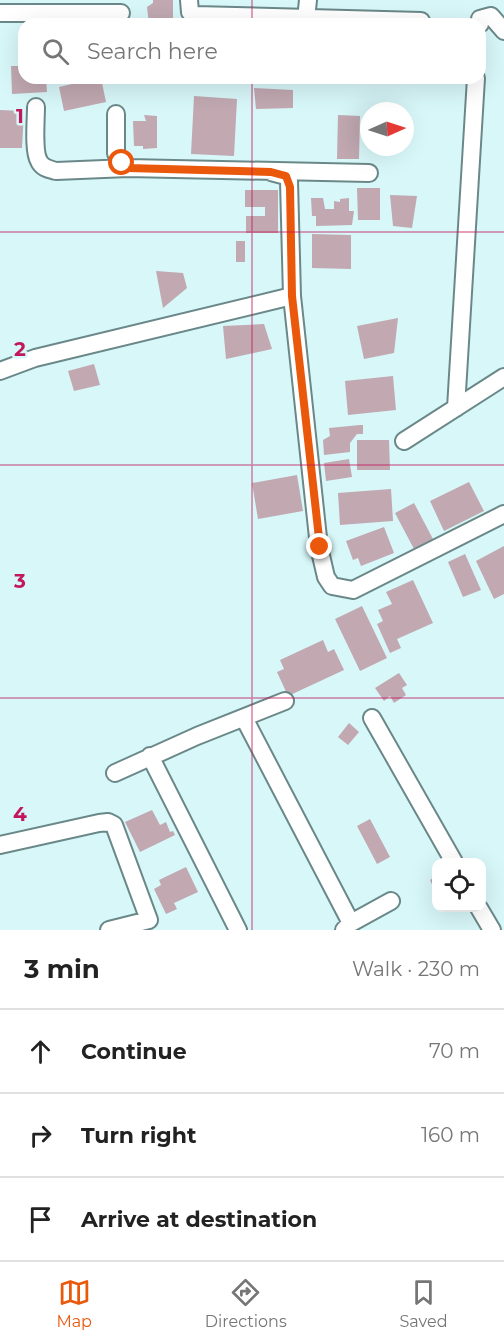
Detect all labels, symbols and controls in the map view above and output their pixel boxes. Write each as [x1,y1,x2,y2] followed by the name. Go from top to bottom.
[18,18,486,84] search box
[39,35,72,68] icon: search
[87,38,218,65] text: Search here
[360,102,414,156] north arrow
[16,104,24,128] text: 1
[108,149,134,175] route start
[14,337,26,361] text: 2
[306,533,332,559] route end
[13,569,26,593] text: 3
[13,802,27,826] text: 4
[432,858,486,912] map controls
[432,858,486,912] button: locate
[24,953,100,985] text: 3 min
[352,957,480,981] text: Walk · 230 m
[24,1035,57,1068] icon: ahead
[81,1038,187,1065] text: Continue
[429,1039,480,1063] text: 70 m
[24,1119,57,1152] icon: right
[81,1122,196,1149] text: Turn right
[421,1123,480,1147] text: 160 m
[24,1203,57,1236] icon: arrive
[81,1206,317,1233] text: Arrive at destination
[56,1276,92,1331] tab: Map
[205,1276,287,1331] tab: Directions
[400,1276,448,1331] tab: Saved

